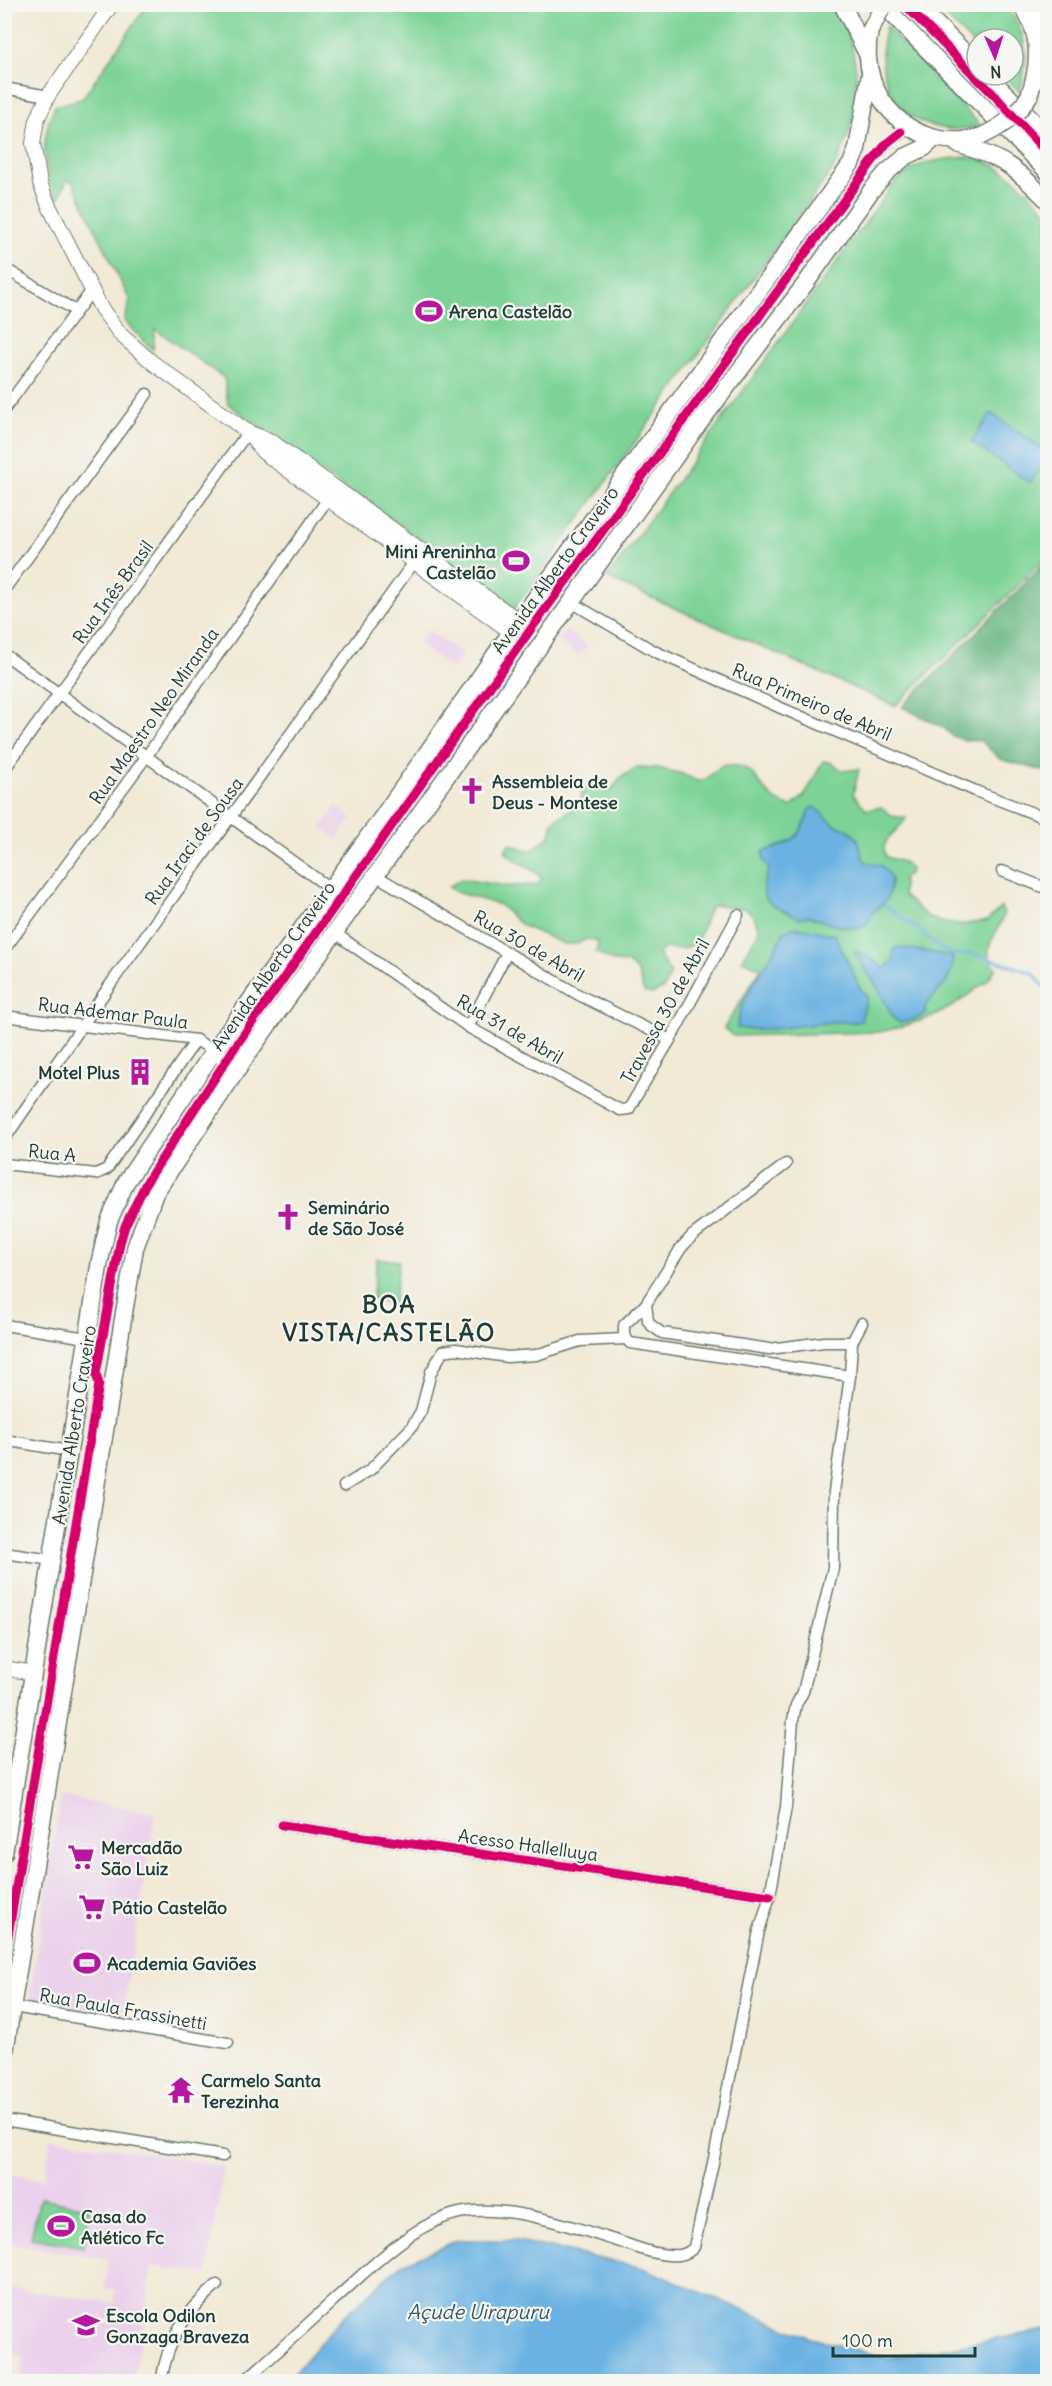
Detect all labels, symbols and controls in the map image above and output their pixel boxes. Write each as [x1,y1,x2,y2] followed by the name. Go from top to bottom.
[965,27,1025,87] north arrow
[990,62,1002,82] text: N
[414,296,444,326] sports icon: Arena Castelão
[449,300,572,323] place label: Arena Castelão
[486,482,624,658] street label: Avenida Alberto Craveiro
[68,536,158,648] street label: Rua Inês Brasil
[385,540,496,584] place label: Mini Areninha Castelão
[501,546,531,576] sports icon: Mini Areninha Castelão
[84,623,224,809] street label: Rua Maestro Neo Miranda
[729,658,895,746] street label: Rua Primeiro de Abril
[492,770,618,814] place label: Assembleia de Deus - Montese
[140,773,248,909] street label: Rua Iraci de Sousa
[457,776,487,806] church icon: Assembleia de Deus - Montese
[206,877,340,1055] street label: Avenida Alberto Craveiro
[470,905,588,987] street label: Rua 30 de Abril
[615,934,715,1088] street label: Travessa 30 de Abril
[453,989,567,1069] street label: Rua 31 de Abril
[37,992,189,1034] street label: Rua Ademar Paula
[125,1057,155,1087] building icon: Motel Plus
[38,1061,120,1084] place label: Motel Plus
[27,1139,77,1167] street label: Rua A
[308,1196,404,1240] place label: Seminário de São José
[273,1202,303,1232] church icon: Seminário de São José
[282,1289,496,1347] district label: BOA VISTA/CASTELÃO
[47,1324,101,1526] street label: Avenida Alberto Craveiro
[457,1824,599,1866] street label: Acesso Hallelluya
[101,1836,182,1880] place label: Mercadão São Luiz
[66,1842,96,1872] supermarket icon: Mercadão São Luiz
[77,1892,107,1922] supermarket icon: Pátio Castelão
[112,1896,227,1919] place label: Pátio Castelão
[72,1948,102,1978] sports icon: Academia Gaviões
[107,1952,256,1975] place label: Academia Gaviões
[38,1983,208,2035] street label: Rua Paula Frassinetti
[201,2069,321,2113] place label: Carmelo Santa Terezinha
[166,2075,196,2105] temple icon: Carmelo Santa Terezinha
[81,2205,164,2249] place label: Casa do Atlético Fc
[46,2211,76,2241] sports icon: Casa do Atlético Fc
[407,2299,550,2324] water label: Açude Uirapuru
[106,2304,249,2348] place label: Escola Odilon Gonzaga Braveza
[71,2310,101,2340] school or university icon: Escola Odilon Gonzaga Braveza
[833,2320,976,2358] scale bar
[842,2329,893,2352] text: 100 m

